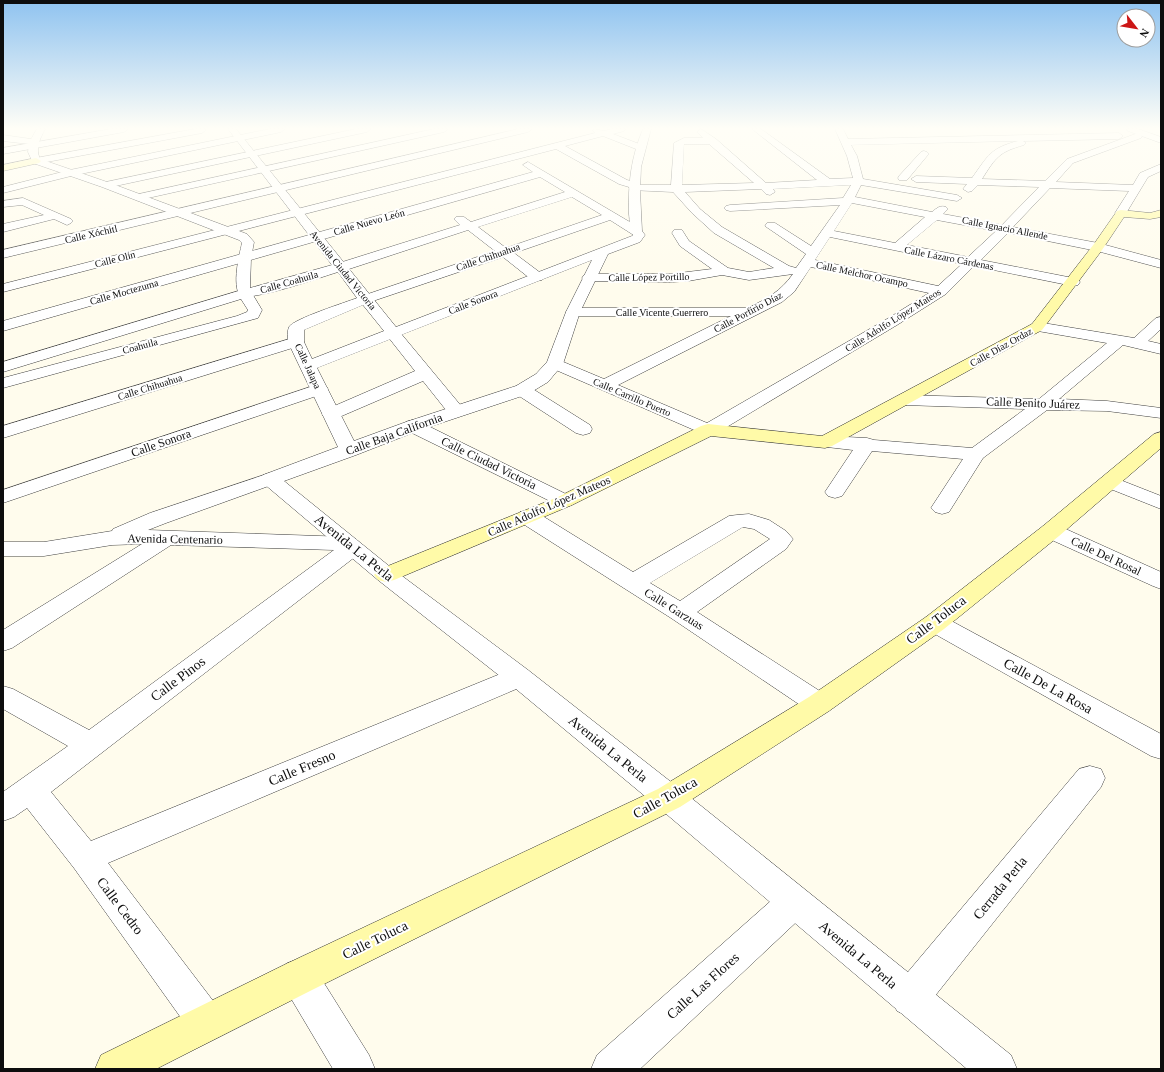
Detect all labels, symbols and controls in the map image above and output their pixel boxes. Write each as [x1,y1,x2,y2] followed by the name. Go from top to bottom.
[1116,8,1156,48] north arrow
[1137,27,1152,40] text: N
[332,207,406,237] street label: Calle Nuevo León
[961,214,1049,242] street label: Calle Ignacio Allende
[64,223,119,245] street label: Calle Xóchitl
[308,228,379,312] street label: Avenida Ciudad Victoria
[455,241,522,273] street label: Calle Chihuahua
[903,244,995,272] street label: Calle Lázaro Cárdenas
[94,249,136,269] street label: Calle Olin
[815,259,909,289] street label: Calle Melchor Ocampo
[259,268,320,296] street label: Calle Coahuila
[608,271,690,283] street label: Calle López Portillo
[88,277,160,307] street label: Calle Moctezuma
[843,286,943,354] street label: Calle Adolfo López Mateos
[447,287,500,316] street label: Calle Sonora
[712,289,785,335] street label: Calle Porfirio Díaz
[616,307,708,318] street label: Calle Vicente Guerrero
[968,325,1035,369] street label: Calle Díaz Ordaz
[121,336,159,356] street label: Coahuila
[293,342,323,391] street label: Calle Jalapa
[116,372,184,402] street label: Calle Chihuahua
[591,376,673,418] street label: Calle Carrillo Puerto
[986,394,1080,412] street label: Calle Benito Juárez
[344,410,445,458] street label: Calle Baja California
[129,426,193,460] street label: Calle Sonora
[439,434,540,492] street label: Calle Ciudad Victoria
[485,472,613,539] street label: Calle Adolfo López Mateos
[312,512,397,585] street label: Avenida La Perla
[127,531,223,547] street label: Avenida Centenario
[1069,534,1144,579] street label: Calle Del Rosal
[642,585,707,633] street label: Calle Garzuas
[903,592,969,647] street label: Calle Toluca
[148,654,208,704] street label: Calle Pinos
[1001,655,1096,717] street label: Calle De La Rosa
[566,713,651,786] street label: Avenida La Perla
[266,747,338,789] street label: Calle Fresno
[630,774,700,822] street label: Calle Toluca
[970,853,1030,922] street label: Cerrada Perla
[94,875,146,937] street label: Calle Cedro
[340,917,411,962] street label: Calle Toluca
[816,918,901,992] street label: Avenida La Perla
[664,950,742,1022] street label: Calle Las Flores

